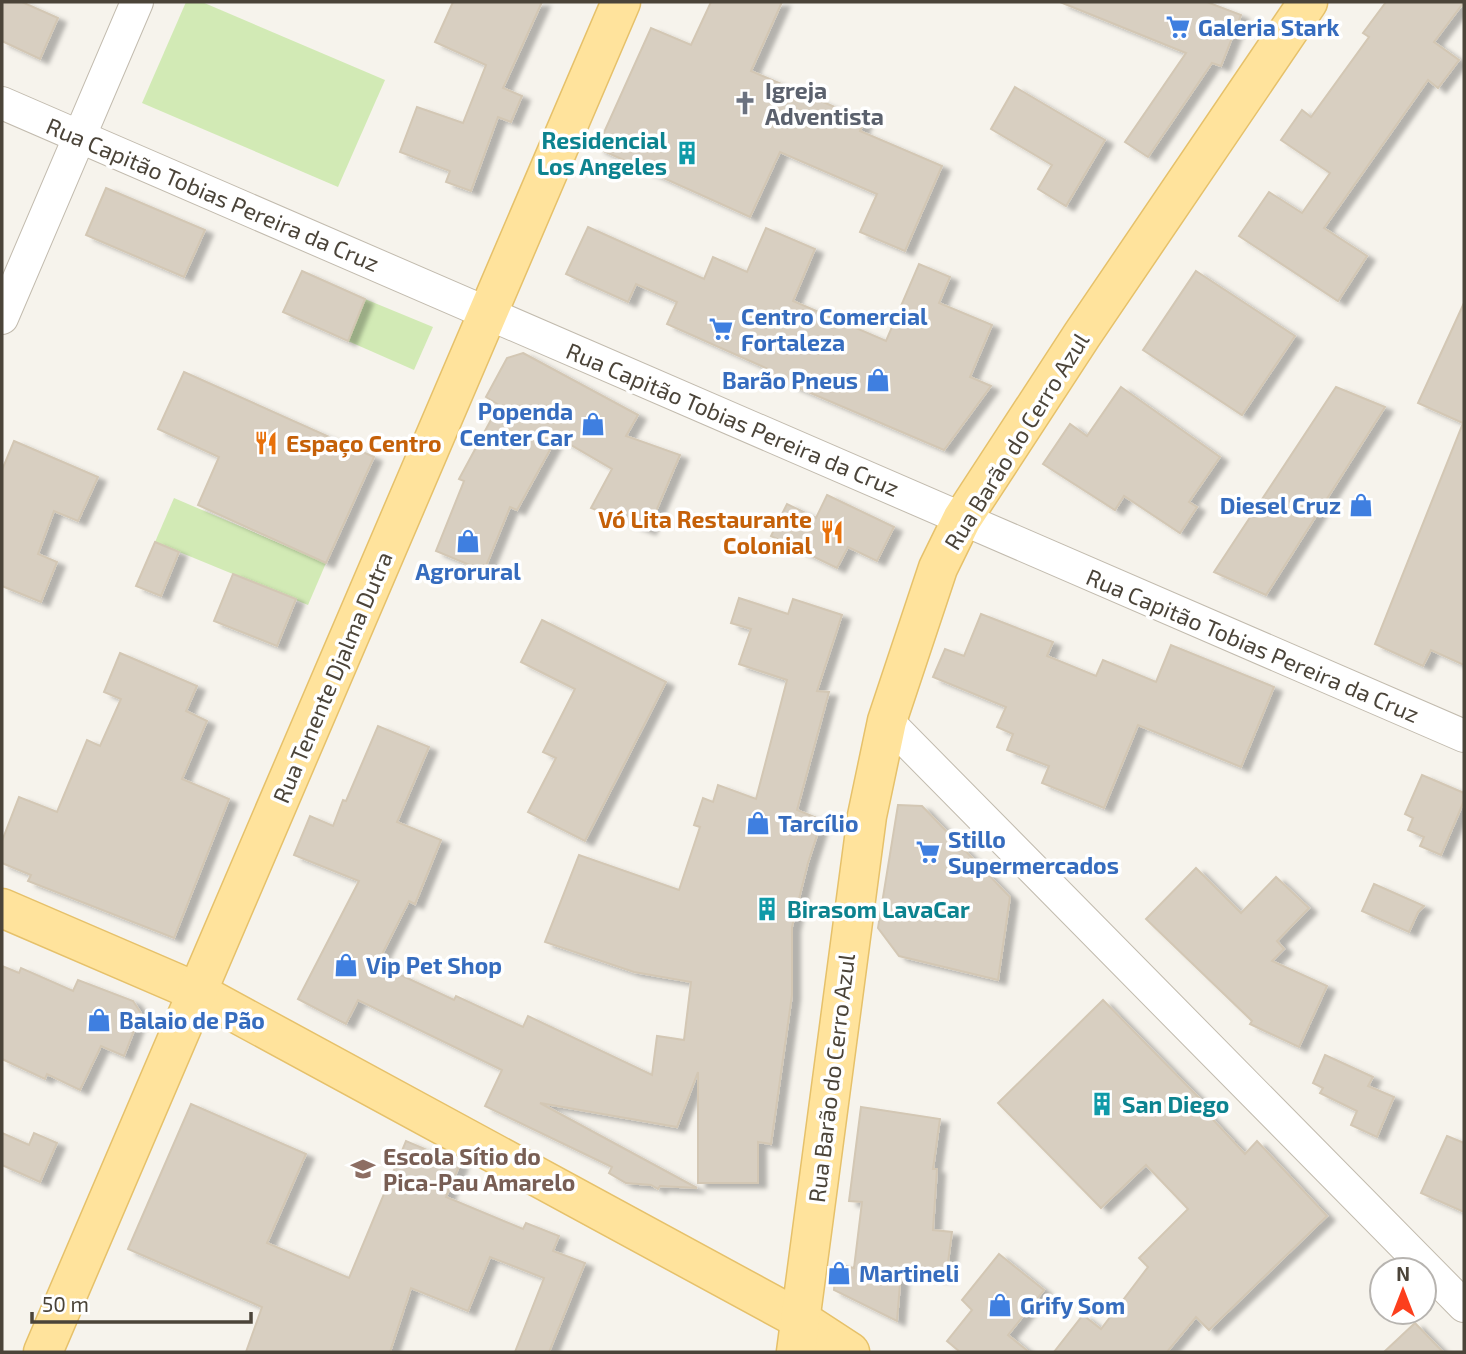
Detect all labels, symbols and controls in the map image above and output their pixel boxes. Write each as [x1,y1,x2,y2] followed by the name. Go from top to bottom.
[1164,13,1192,41] supermarket icon: Galeria Stark
[1198,13,1340,41] place label: Galeria Stark
[765,76,884,130] place label: Igreja Adventista
[731,89,759,117] church icon: Igreja Adventista
[42,111,384,277] street label: Rua Capitão Tobias Pereira da Cruz
[537,126,667,180] place label: Residencial Los Angeles
[673,139,701,167] building icon: Residencial Los Angeles
[741,302,928,356] place label: Centro Comercial Fortaleza
[707,315,735,343] supermarket icon: Centro Comercial Fortaleza
[938,327,1094,555] street label: Rua Barão do Cerro Azul
[562,336,904,502] street label: Rua Capitão Tobias Pereira da Cruz
[722,366,858,394] place label: Barão Pneus
[864,366,892,394] shop icon: Barão Pneus
[459,397,573,451] place label: Popenda Center Car
[579,410,607,438] shop icon: Popenda Center Car
[252,429,280,457] restaurant icon: Espaço Centro
[286,429,441,458] place label: Espaço Centro
[1220,491,1341,519] place label: Diesel Cruz
[1347,491,1375,519] shop icon: Diesel Cruz
[598,505,812,559] place label: Vó Lita Restaurante Colonial
[818,518,846,546] restaurant icon: Vó Lita Restaurante Colonial
[454,527,482,555] shop icon: Agrorural
[266,547,398,807] street label: Rua Tenente Djalma Dutra
[415,557,521,585] place label: Agrorural
[1082,562,1424,728] street label: Rua Capitão Tobias Pereira da Cruz
[744,809,772,837] shop icon: Tarcílio
[778,809,859,837] place label: Tarcílio
[948,825,1119,879] place label: Stillo Supermercados
[914,838,942,866] supermarket icon: Stillo Supermercados
[753,895,781,923] building icon: Birasom LavaCar
[787,895,970,923] place label: Birasom LavaCar
[332,951,360,979] shop icon: Vip Pet Shop
[366,951,502,979] place label: Vip Pet Shop
[802,952,860,1204] street label: Rua Barão do Cerro Azul
[85,1006,113,1034] shop icon: Balaio de Pão
[119,1006,265,1034] place label: Balaio de Pão
[1088,1090,1116,1118] building icon: San Diego
[1122,1090,1229,1118] place label: San Diego
[383,1142,575,1196] place label: Escola Sítio do Pica-Pau Amarelo
[349,1155,377,1183] school or university icon: Escola Sítio do Pica-Pau Amarelo
[1368,1256,1438,1326] north arrow
[825,1259,853,1287] shop icon: Martineli
[859,1259,959,1287] place label: Martineli
[1396,1262,1410,1285] text: N
[32,1280,250,1324] scale bar
[42,1291,89,1316] text: 50 m
[986,1291,1014,1319] shop icon: Grify Som
[1020,1291,1125,1319] place label: Grify Som

